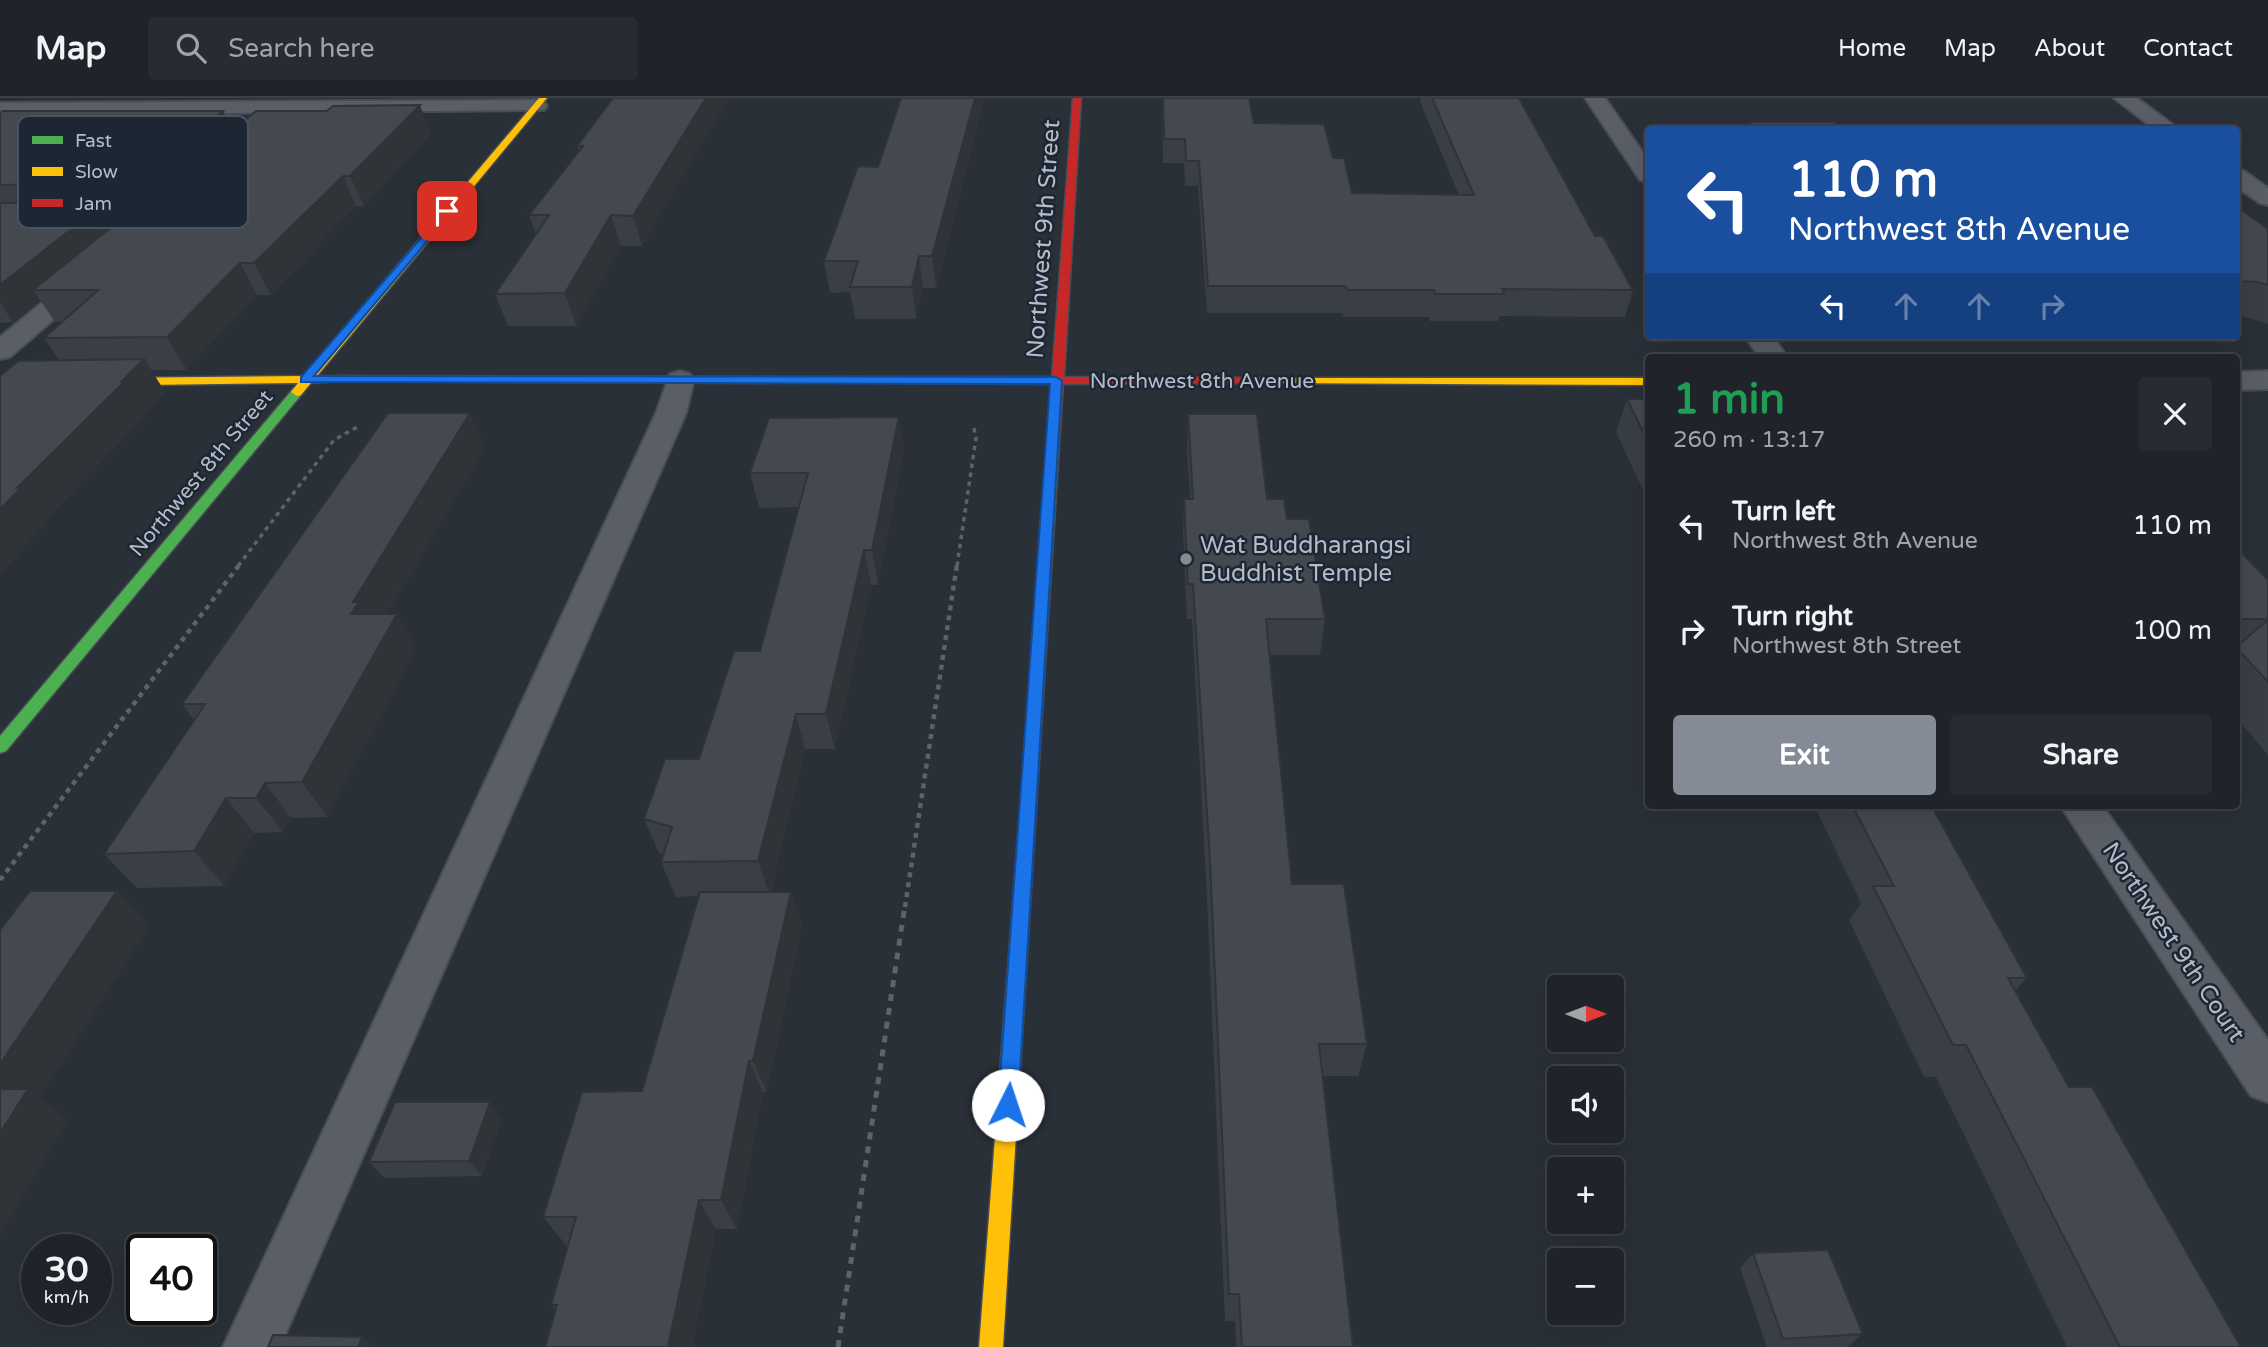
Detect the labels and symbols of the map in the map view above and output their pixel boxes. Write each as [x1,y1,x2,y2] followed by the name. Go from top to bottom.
[18,116,248,228] legend
[1021,119,1066,359] street label: Northwest 9th Street
[75,130,112,152] text: Fast
[75,161,118,183] text: Slow
[417,181,477,241] pin
[75,193,112,215] text: Jam
[1090,369,1314,394] street label: Northwest 8th Avenue
[125,385,278,562] street label: Northwest 8th Street
[1200,531,1411,588] place label: Wat Buddharangsi Buddhist Temple
[1178,551,1194,567] marker: Wat Buddharangsi Buddhist Temple
[2096,837,2251,1048] street label: Northwest 9th Court
[1547,975,1624,1052] north arrow
[971,1068,1045,1142] position arrow
[126,1234,217,1325] speed limit sign: 40

